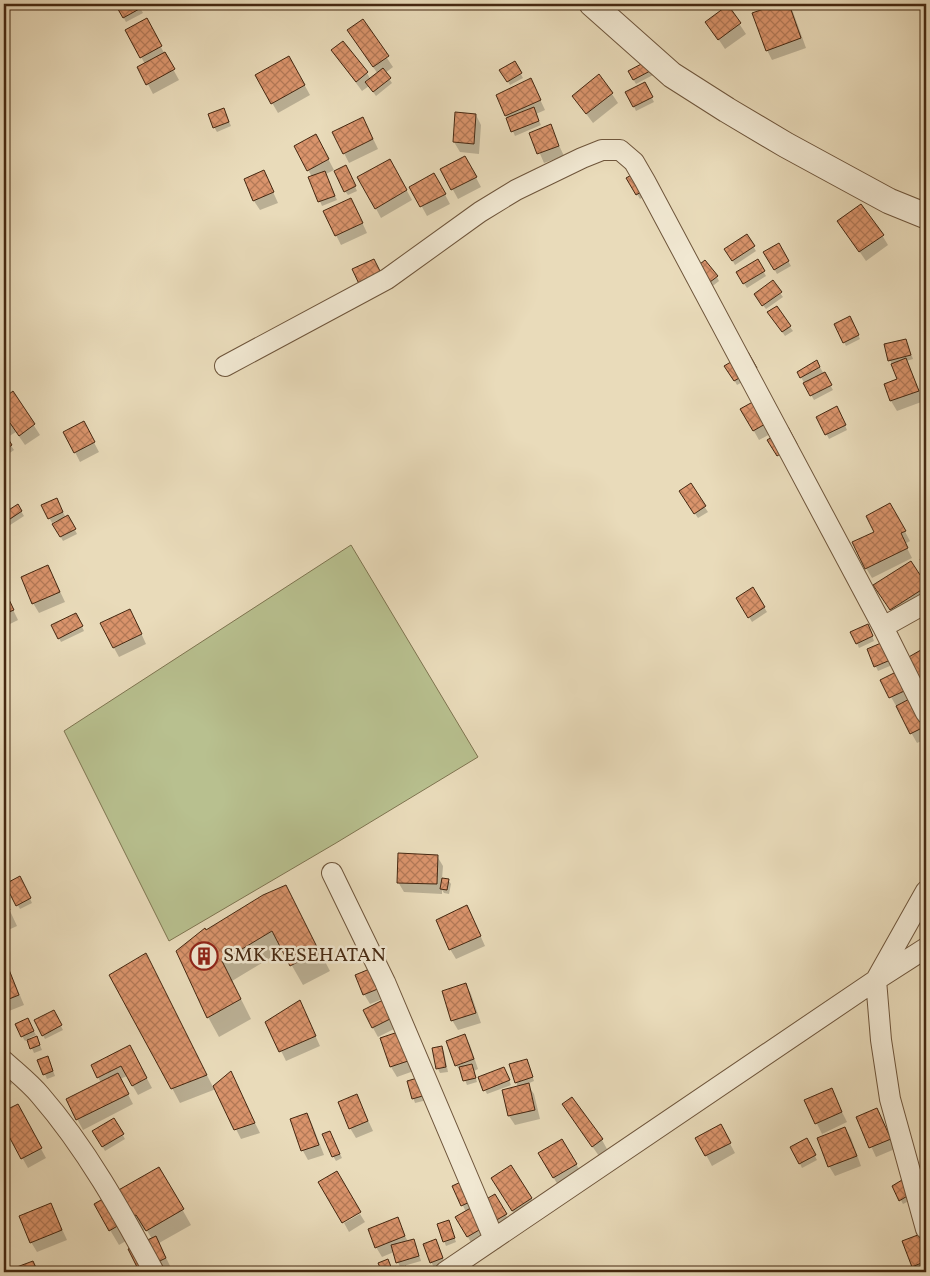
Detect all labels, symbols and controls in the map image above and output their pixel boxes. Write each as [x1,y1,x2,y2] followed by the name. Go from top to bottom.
[189,941,219,971] building icon: SMK KESEHATAN
[223,942,386,970] place label: SMK KESEHATAN

